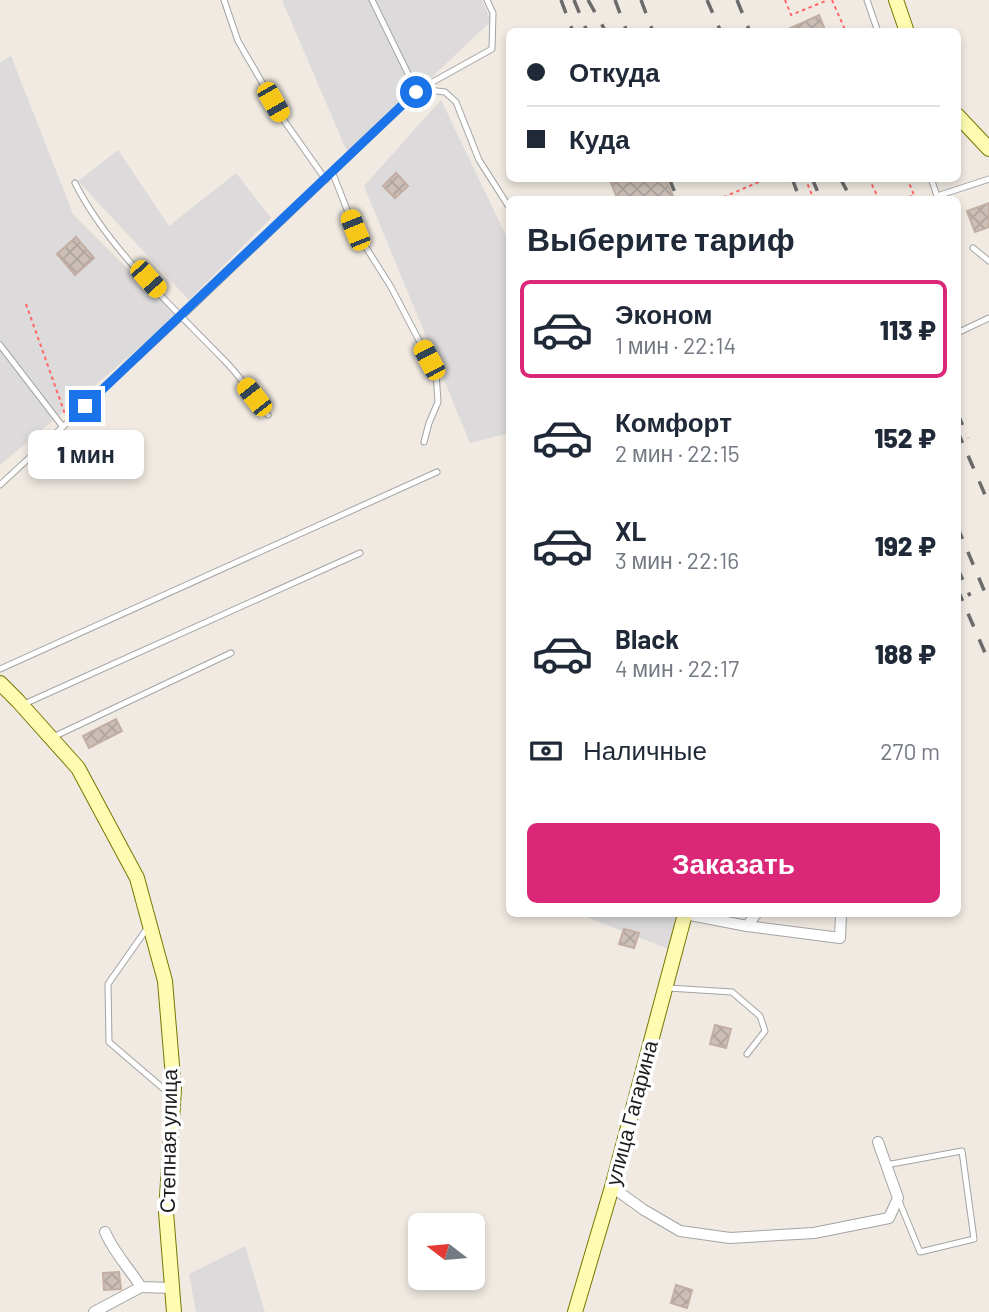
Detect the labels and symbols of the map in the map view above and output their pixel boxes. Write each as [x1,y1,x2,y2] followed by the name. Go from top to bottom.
[400,76,432,108] route start
[254,79,293,125] car
[338,207,373,253] car
[127,256,170,302] car
[410,337,449,383] car
[233,374,276,420] car
[69,390,101,422] route end
[27,430,143,480] callout: 1 мин
[599,1037,662,1188] street label: улица Гагарина
[154,1068,181,1213] street label: Степная улица
[408,1213,485,1290] north arrow

